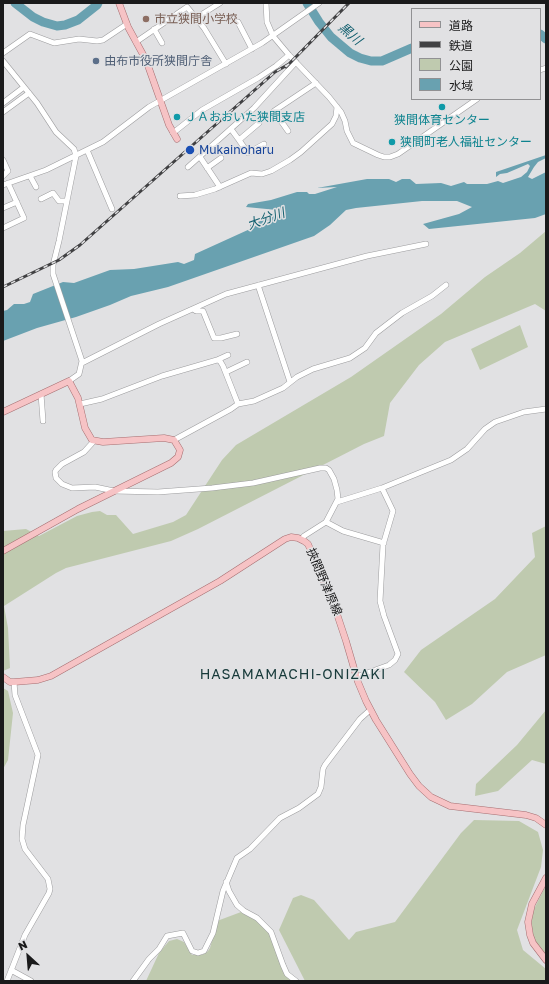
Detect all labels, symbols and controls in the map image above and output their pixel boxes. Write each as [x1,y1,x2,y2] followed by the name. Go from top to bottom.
[411,8,541,100] legend
[154,12,238,26] place label: 市立狭間小学校
[141,14,151,24] marker: 市立狭間小学校
[449,18,473,33] text: 道路
[335,20,365,48] water label: 黒川
[449,38,473,53] text: 鉄道
[104,54,212,68] place label: 由布市役所狭間庁舎
[91,56,101,66] marker: 由布市役所狭間庁舎
[449,58,473,73] text: 公園
[449,78,473,93] text: 水域
[437,102,447,112] marker: 狭間体育センター
[185,110,305,124] place label: ＪＡおおいた狭間支店
[172,112,182,122] marker: ＪＡおおいた狭間支店
[394,113,490,127] place label: 狭間体育センター
[400,135,532,149] place label: 狭間町老人福祉センター
[387,137,397,147] marker: 狭間町老人福祉センター
[199,143,274,157] place label: Mukainoharu
[184,144,196,156] marker: Mukainoharu
[245,205,287,233] water label: 大分川
[303,546,345,618] street label: 挾間野津原線
[200,667,386,683] district label: HASAMAMACHI-ONIZAKI
[8,936,48,976] north arrow
[16,937,29,952] text: N

